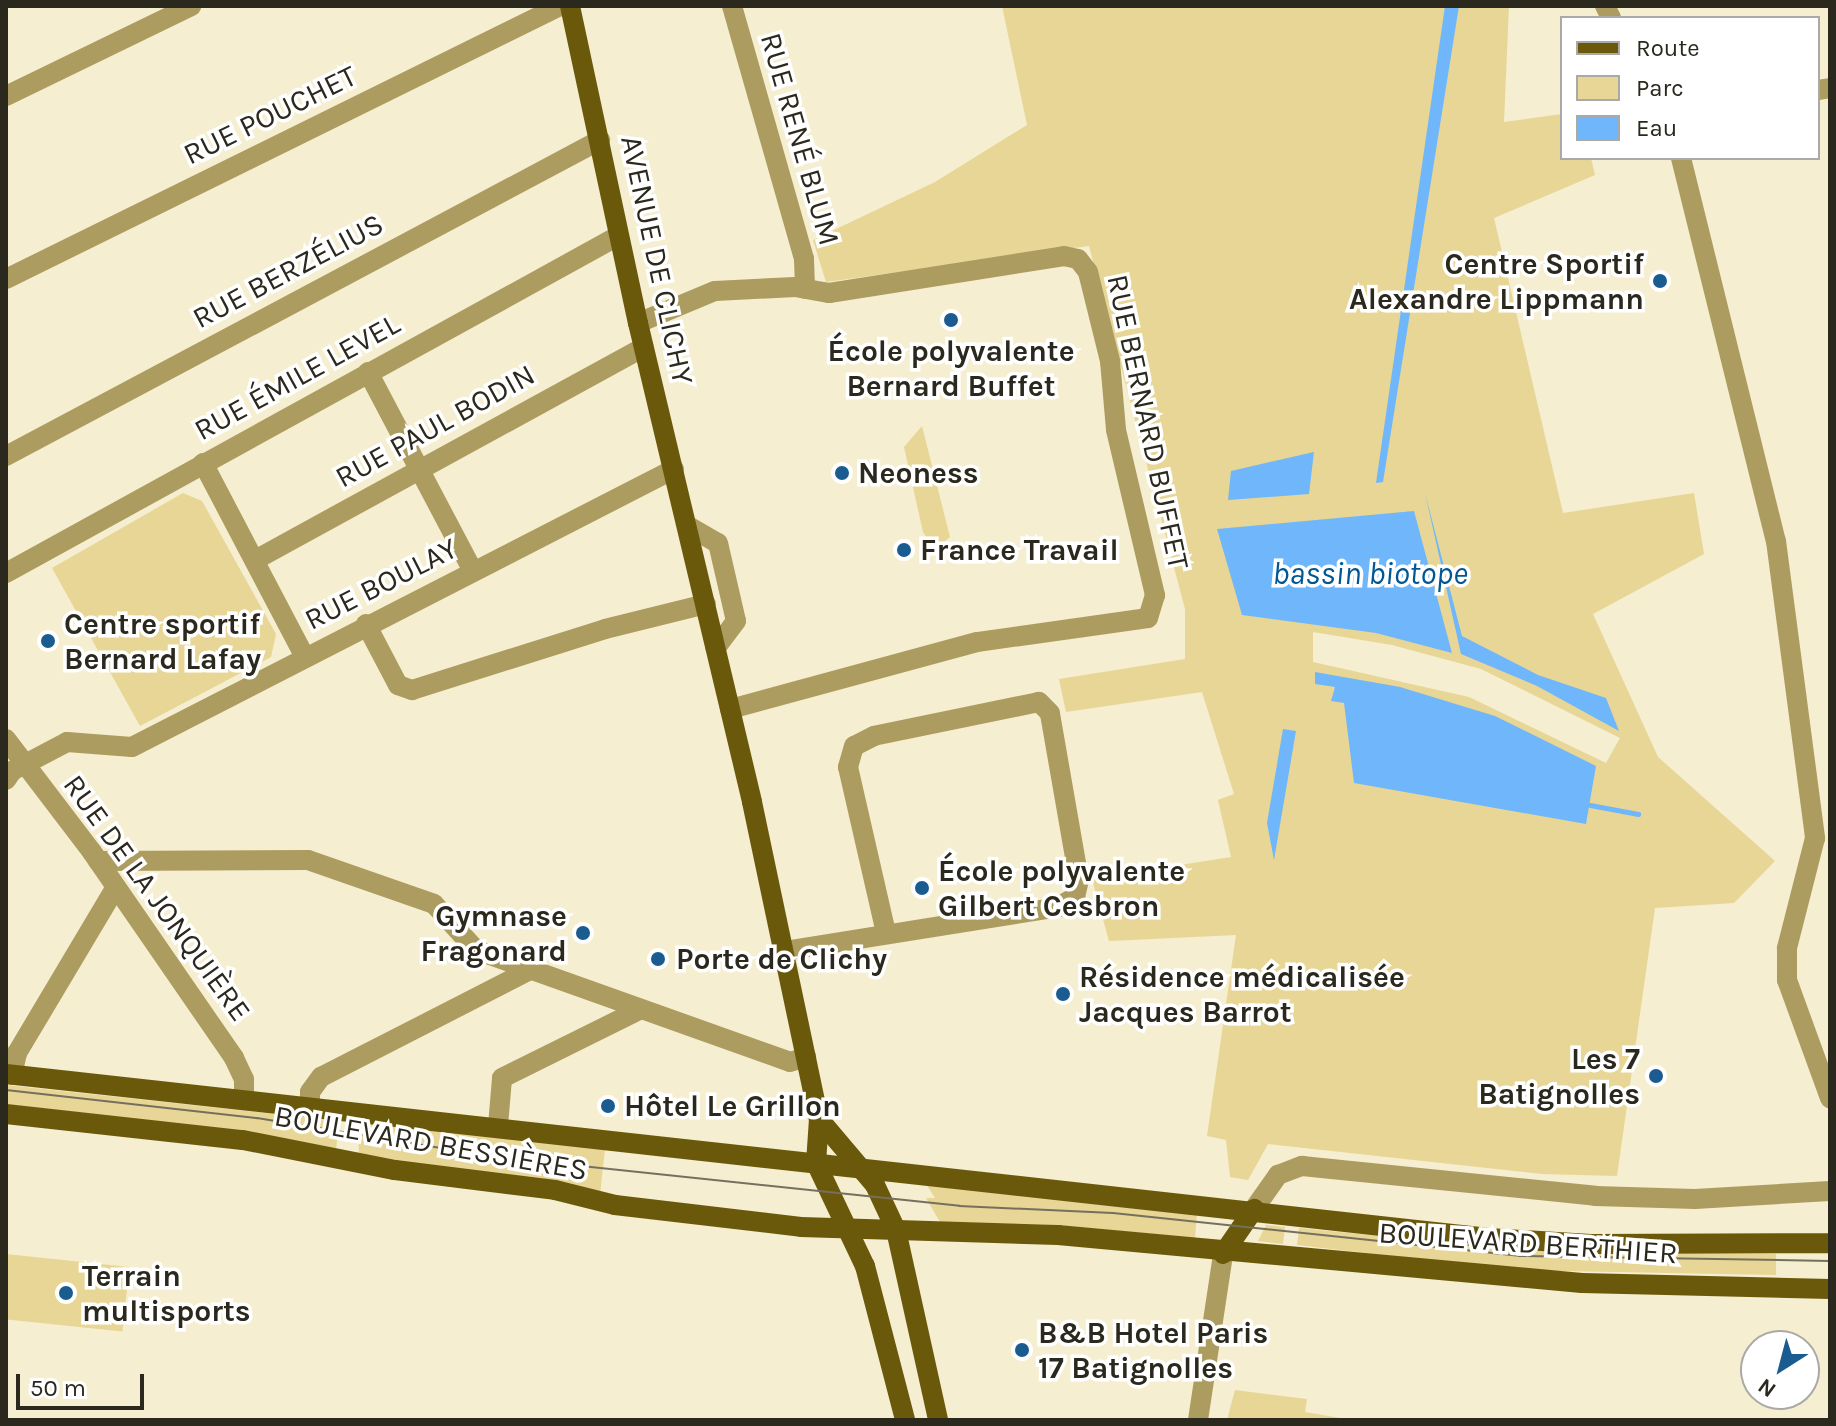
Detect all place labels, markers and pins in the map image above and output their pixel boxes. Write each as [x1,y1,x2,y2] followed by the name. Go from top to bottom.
[1349,246,1644,316] place label: Centre Sportif Alexandre Lippmann
[1651,272,1669,290] marker: Centre Sportif Alexandre Lippmann
[942,311,960,329] marker: École polyvalente Bernard Buffet
[827,333,1075,404] place label: École polyvalente Bernard Buffet
[858,455,979,491] place label: Neoness
[833,464,851,482] marker: Neoness
[920,532,1119,568] place label: France Travail
[895,541,913,559] marker: France Travail
[64,606,261,676] place label: Centre sportif Bernard Lafay
[39,632,57,650] marker: Centre sportif Bernard Lafay
[938,853,1185,924] place label: École polyvalente Gilbert Cesbron
[913,879,931,897] marker: École polyvalente Gilbert Cesbron
[420,898,567,968] place label: Gymnase Fragonard
[574,924,592,942] marker: Gymnase Fragonard
[676,941,887,977] place label: Porte de Clichy
[647,948,669,970] marker: Porte de Clichy
[1079,959,1405,1030] place label: Résidence médicalisée Jacques Barrot
[1054,985,1072,1003] marker: Résidence médicalisée Jacques Barrot
[1478,1041,1640,1112] place label: Les 7 Batignolles
[1647,1067,1665,1085] marker: Les 7 Batignolles
[624,1088,841,1124] place label: Hôtel Le Grillon
[599,1097,617,1115] marker: Hôtel Le Grillon
[82,1258,251,1328] place label: Terrain multisports
[57,1284,75,1302] marker: Terrain multisports
[1038,1315,1268,1386] place label: B&B Hotel Paris 17 Batignolles
[1013,1341,1031,1359] marker: B&B Hotel Paris 17 Batignolles

